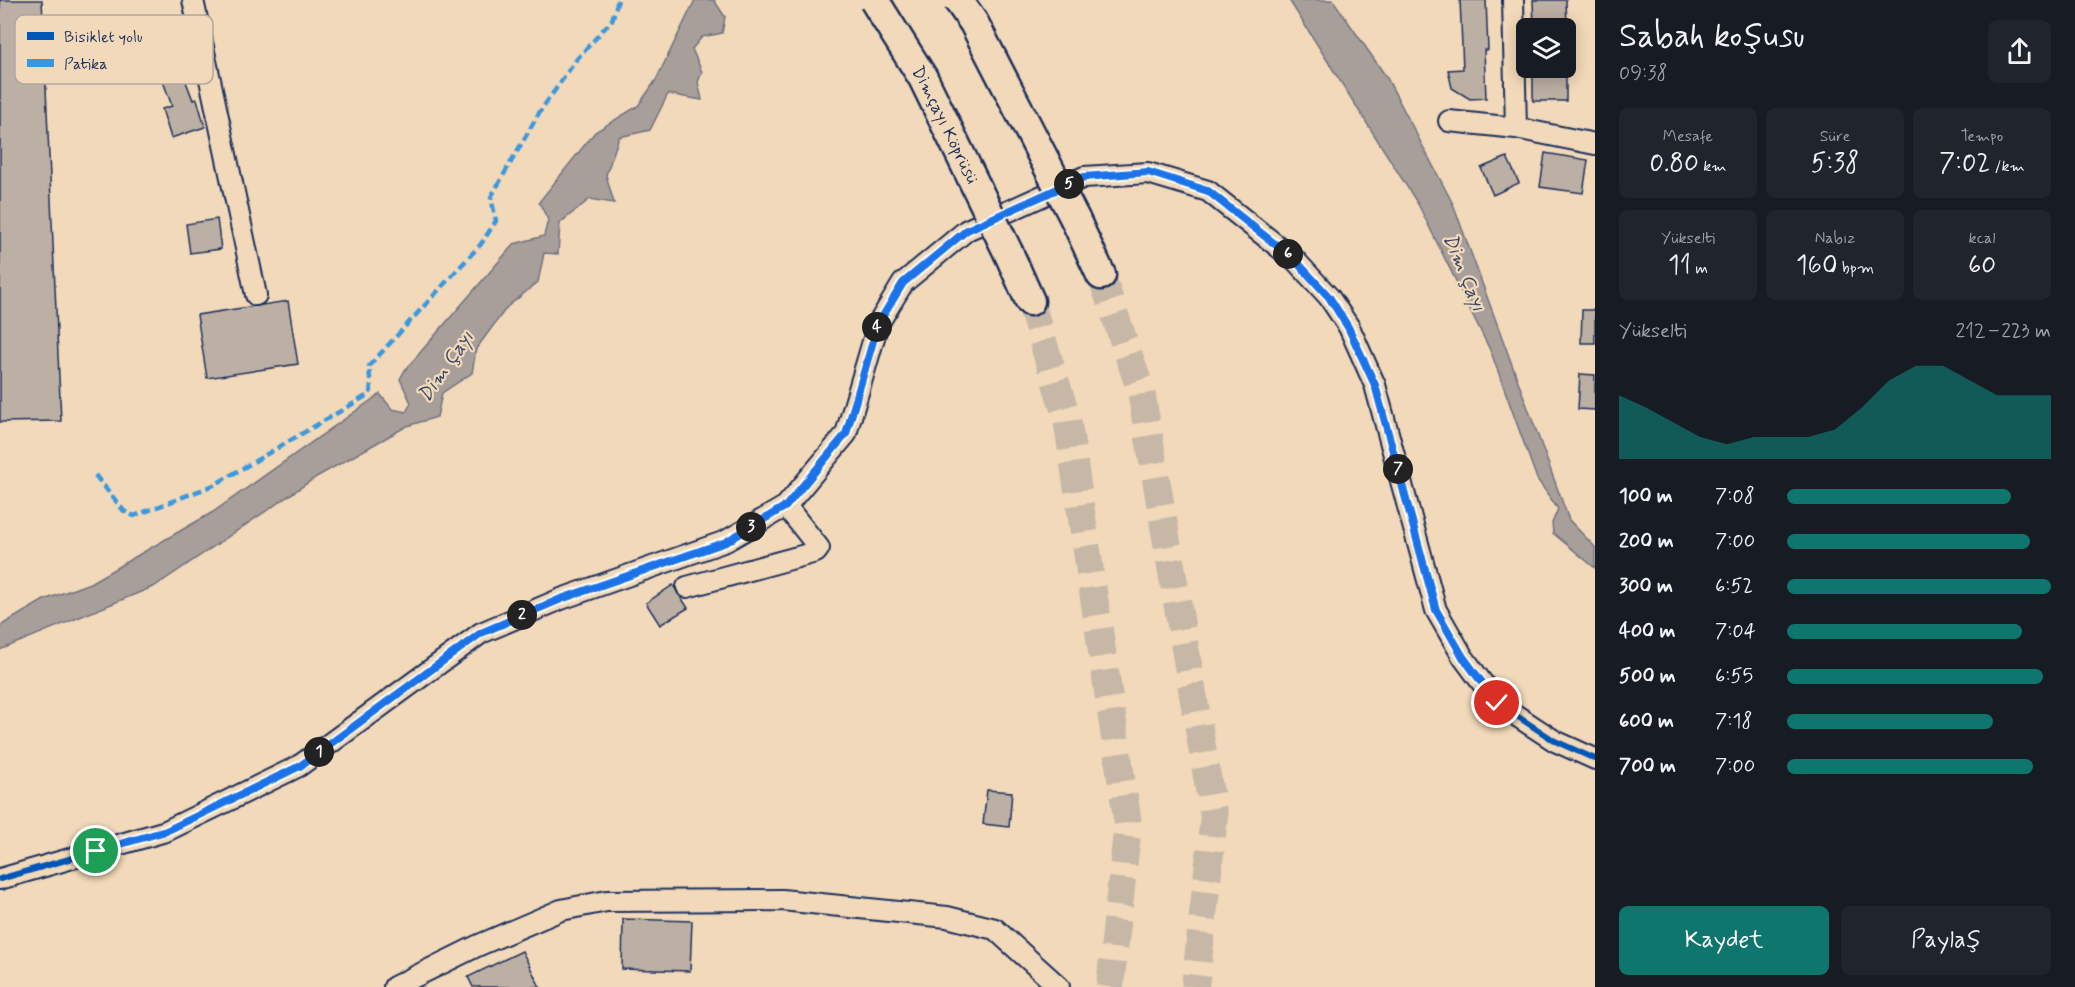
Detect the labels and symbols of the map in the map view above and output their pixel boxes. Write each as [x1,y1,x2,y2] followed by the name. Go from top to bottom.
[15,15,213,84] legend
[64,27,143,48] text: Bisiklet yolu
[64,54,107,75] text: Patika
[905,62,984,188] street label: Dimçayı Köprüsü
[1054,169,1084,199] pin: 5
[1436,230,1492,316] water label: Dim Çayı
[1273,239,1303,269] pin: 6
[862,312,892,342] pin: 4
[412,325,481,408] water label: Dim Çayı
[1383,454,1413,484] pin: 7
[736,512,766,542] pin: 3
[507,600,537,630] pin: 2
[1471,677,1522,728] pin
[304,737,334,767] pin: 1
[70,825,121,876] pin

